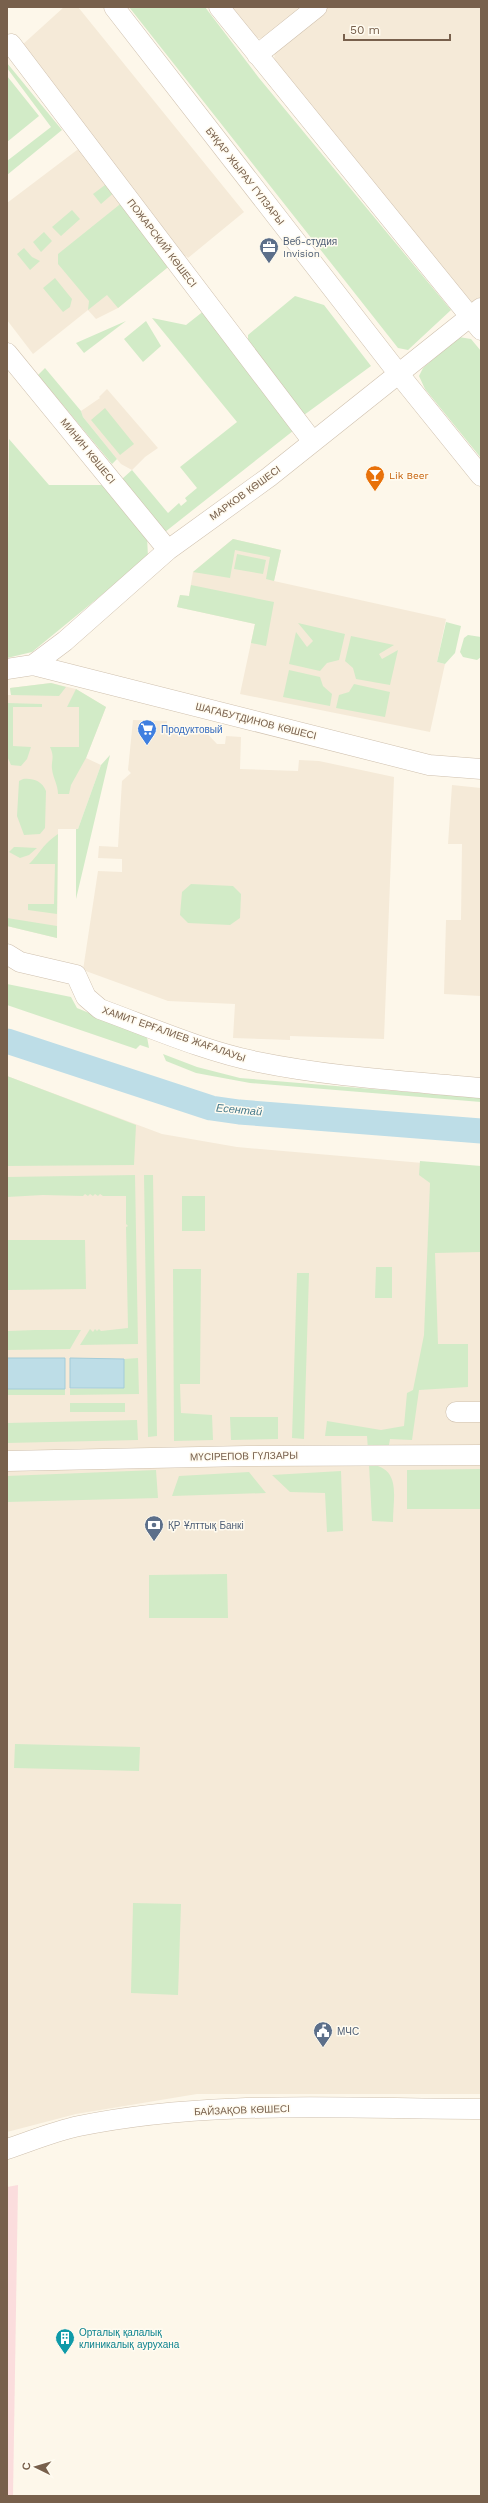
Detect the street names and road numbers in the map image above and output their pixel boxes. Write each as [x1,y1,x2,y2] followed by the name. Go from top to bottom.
[204,125,287,227] street label: БҰҚАР ЖЫРАУ ГҮЛЗАРЫ
[125,196,200,289] street label: ПОЖАРСКИЙ КӨШЕСІ
[59,416,117,486] street label: МИНИН КӨШЕСІ
[208,464,282,522] street label: МАРКОВ КӨШЕСІ
[194,701,318,741] street label: ШАГАБУТДИНОВ КӨШЕСІ
[101,1004,247,1064] street label: ХАМИТ ЕРҒАЛИЕВ ЖАҒАЛАУЫ
[190,1450,298,1462] street label: МҮСІРЕПОВ ГҮЛЗАРЫ
[194,2102,290,2117] street label: БАЙЗАҚОВ КӨШЕСІ

